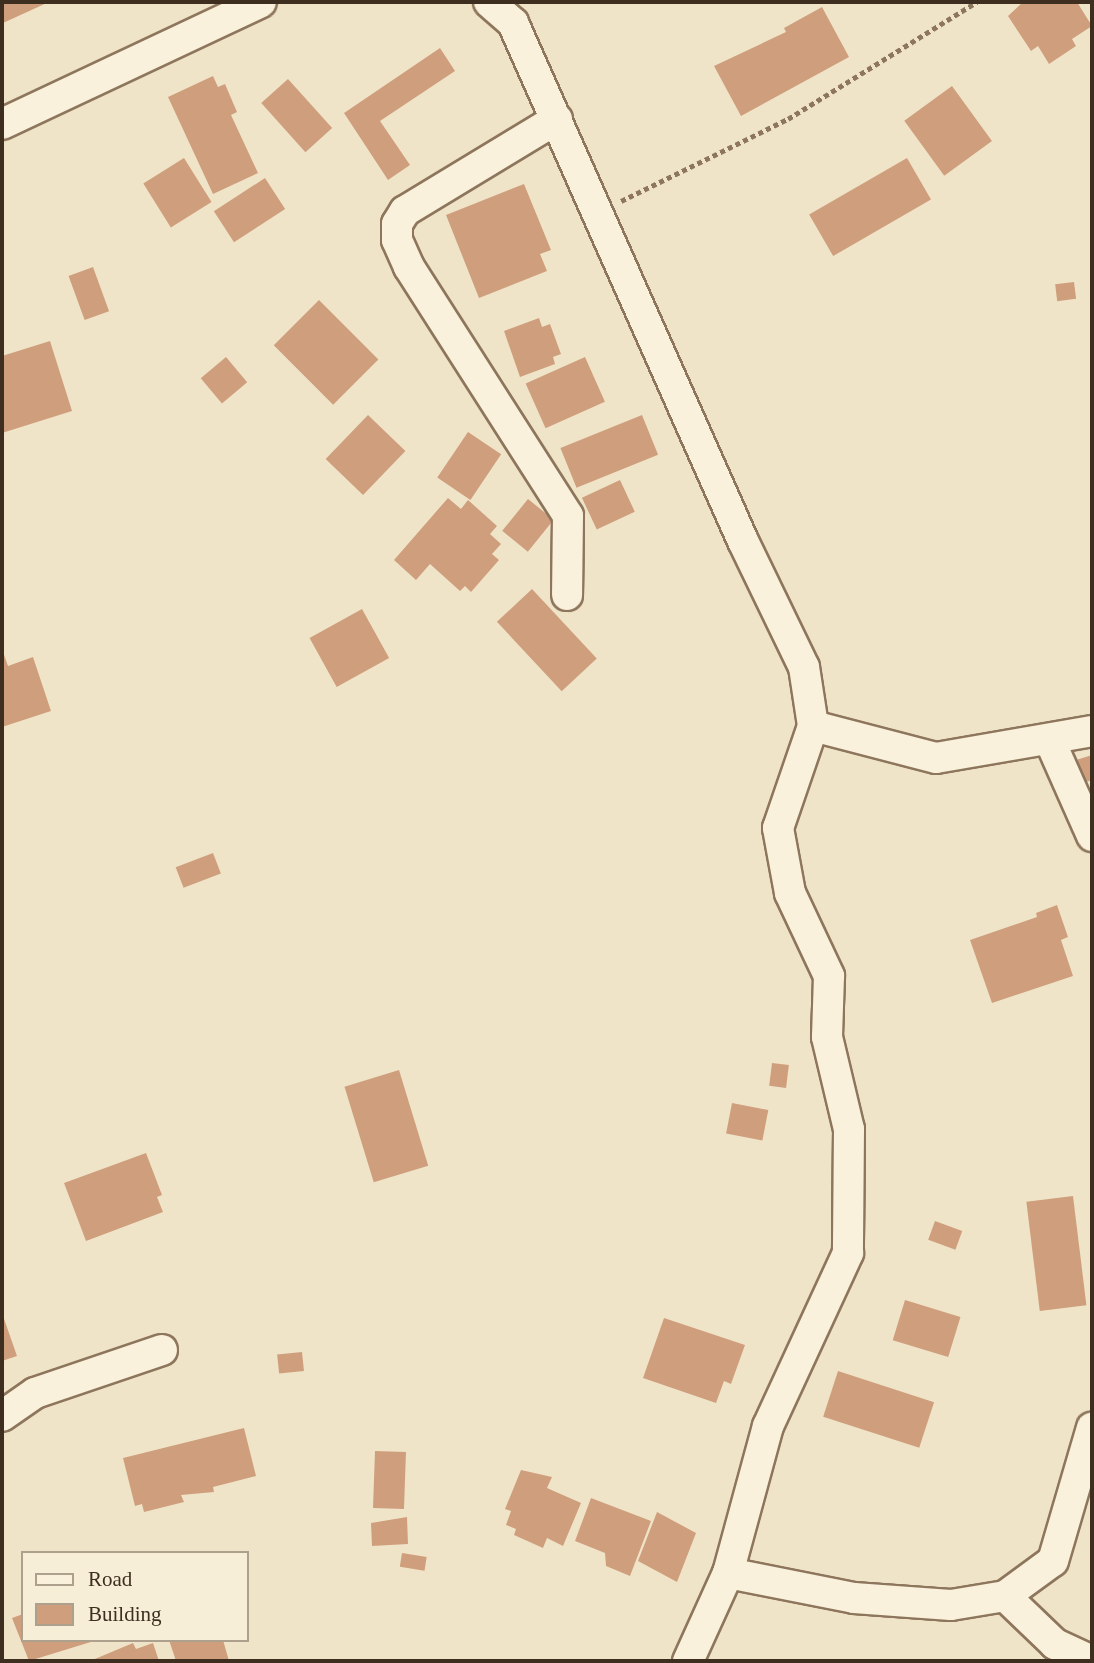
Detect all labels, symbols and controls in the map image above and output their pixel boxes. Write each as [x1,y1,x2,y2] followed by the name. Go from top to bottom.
[21,1551,248,1642] legend
[88,1567,132,1591] text: Road
[88,1602,162,1626] text: Building

